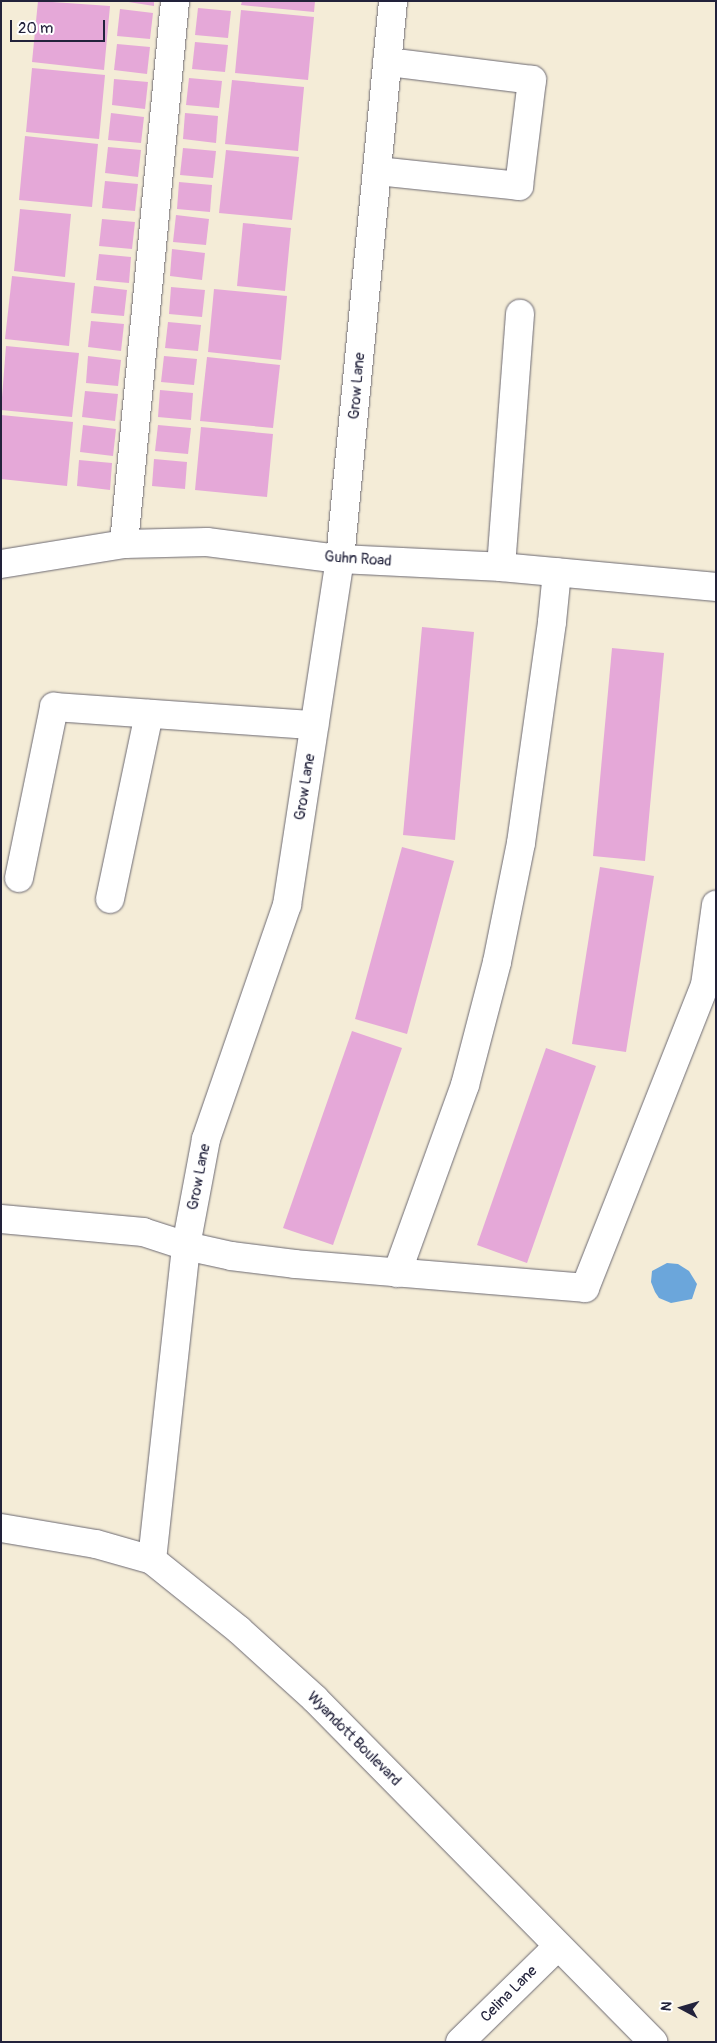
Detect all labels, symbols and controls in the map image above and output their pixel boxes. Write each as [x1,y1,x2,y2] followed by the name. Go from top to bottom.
[12,10,108,42] scale bar
[18,19,53,38] text: 20 m
[345,352,369,420] street label: Grow Lane
[324,548,392,570] street label: Guhn Road
[291,752,319,822] street label: Grow Lane
[184,1142,214,1212] street label: Grow Lane
[303,1688,405,1790] street label: Wyandott Boulevard
[477,1962,541,2026] street label: Celina Lane
[657,1983,707,2033] north arrow
[658,2001,676,2012] text: N

